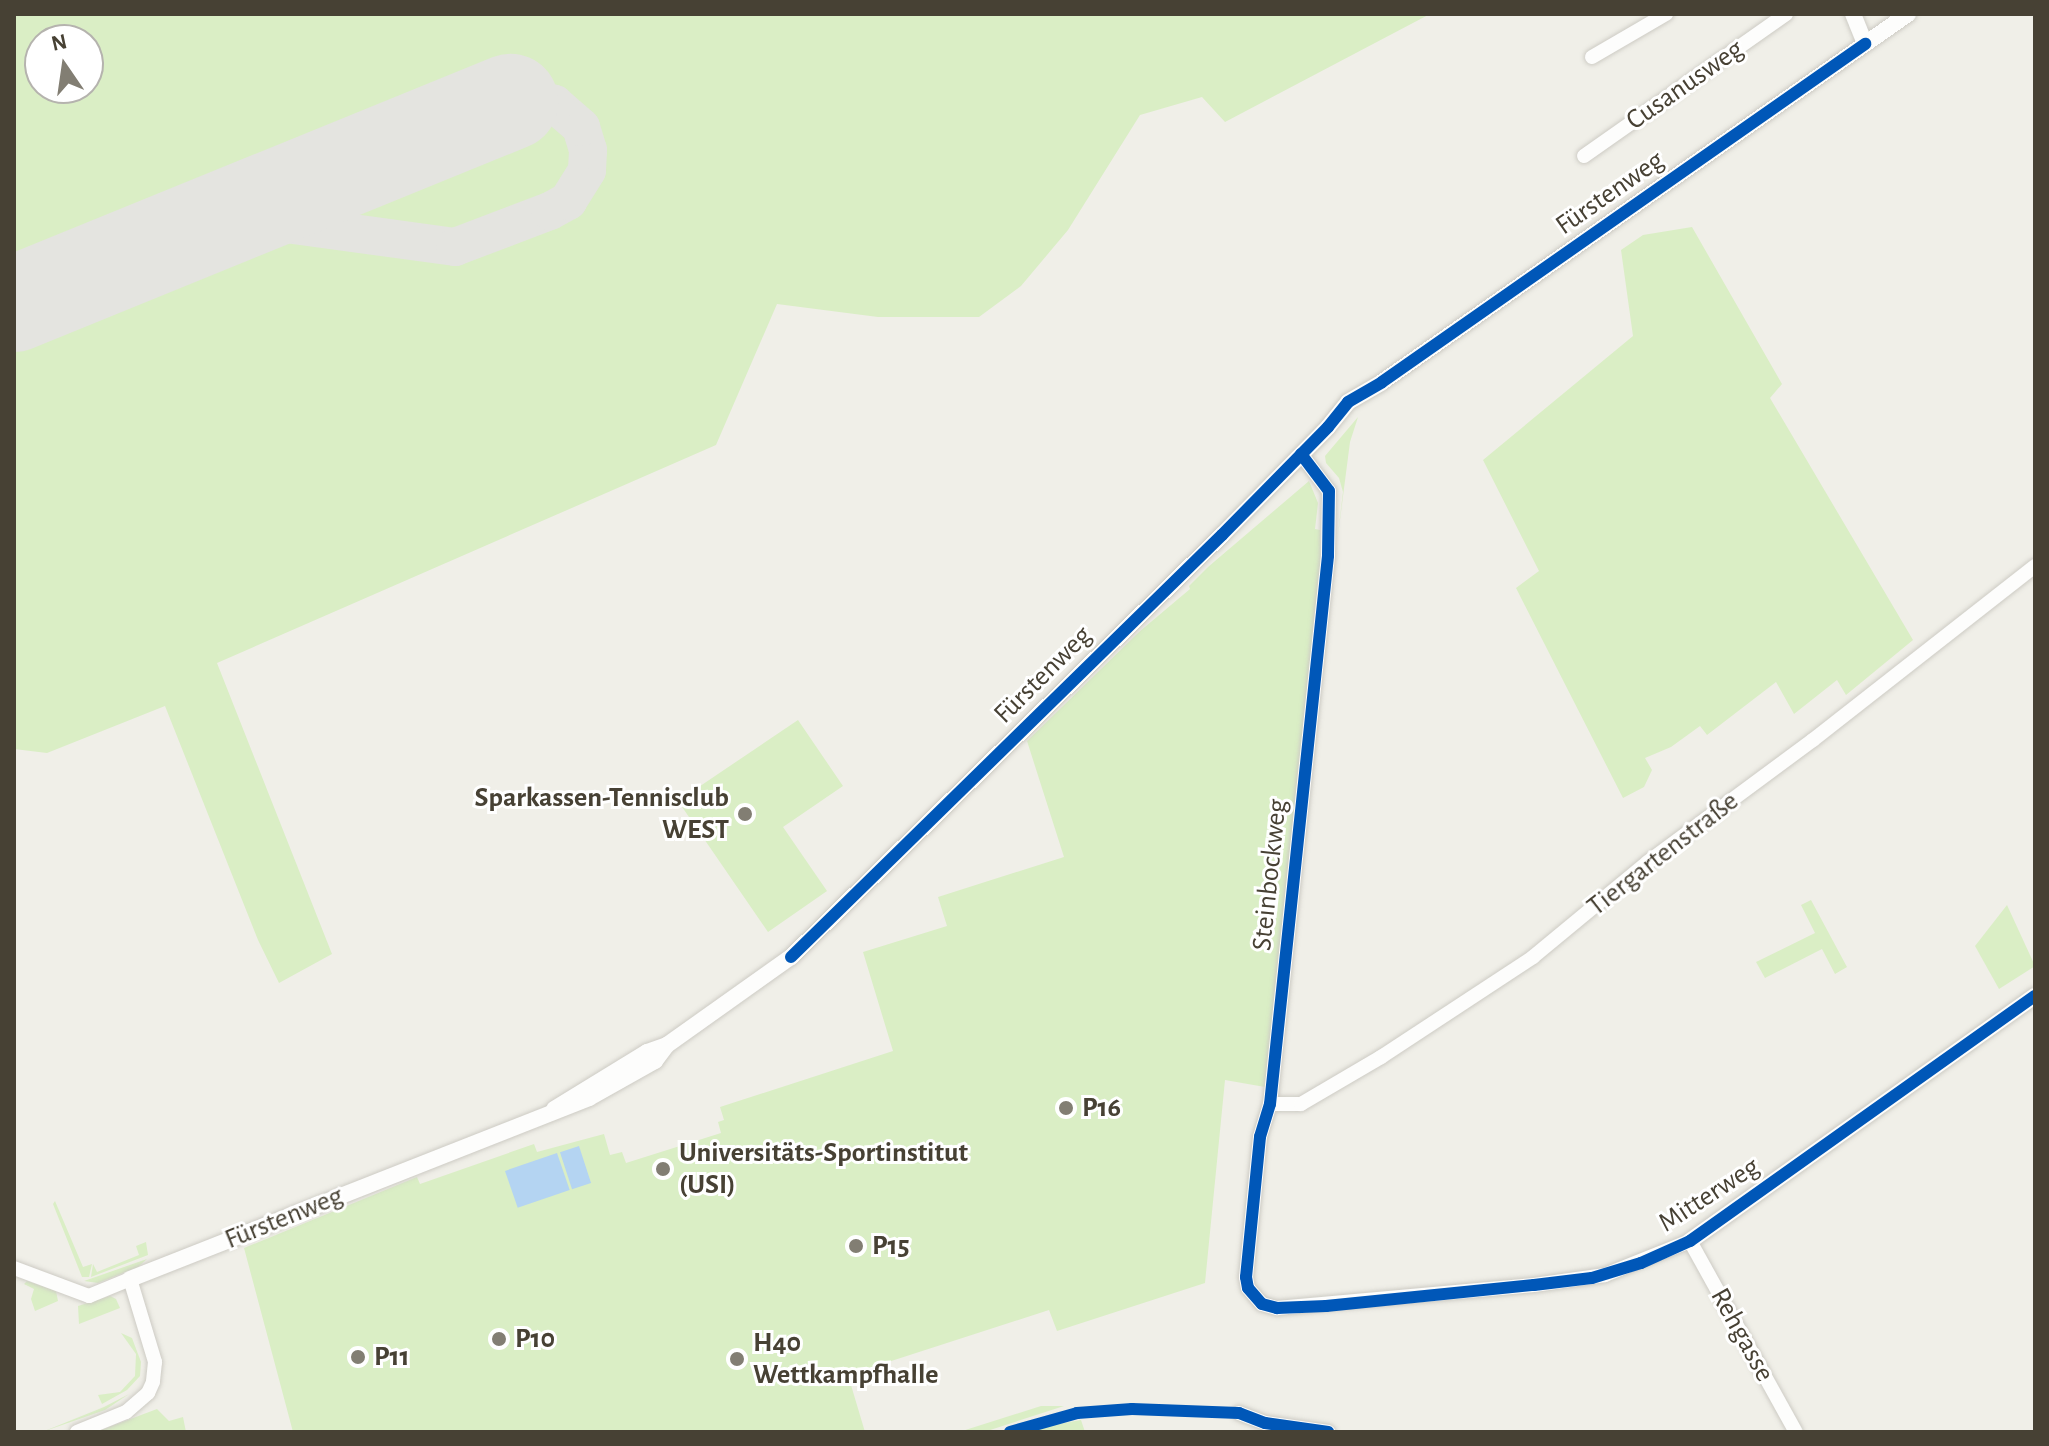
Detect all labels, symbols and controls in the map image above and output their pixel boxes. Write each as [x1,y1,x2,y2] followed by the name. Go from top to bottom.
[24,24,104,104] north arrow
[49,30,69,55] text: N
[1620,32,1750,138] street label: Cusanusweg
[1549,144,1671,242] street label: Fürstenweg
[987,619,1099,731] street label: Fürstenweg
[474,781,729,847] place label: Sparkassen-Tennisclub WEST
[1581,785,1745,923] street label: Tiergartenstraße
[1245,798,1295,952] street label: Steinbockweg
[736,805,754,823] marker: Sparkassen-Tennisclub WEST
[1082,1091,1121,1125] place label: P16
[1057,1099,1075,1117] marker: P16
[679,1136,968,1202] place label: Universitäts-Sportinstitut (USI)
[1652,1150,1766,1240] street label: Mitterweg
[654,1160,672,1178] marker: Universitäts-Sportinstitut (USI)
[220,1179,348,1257] street label: Fürstenweg
[872,1229,910,1263] place label: P15
[847,1237,865,1255] marker: P15
[1703,1282,1781,1388] street label: Rehgasse
[515,1322,555,1356] place label: P10
[753,1326,938,1392] place label: H40 Wettkampfhalle
[490,1330,508,1348] marker: P10
[374,1340,410,1374] place label: P11
[349,1348,367,1366] marker: P11
[728,1350,746,1368] marker: H40 Wettkampfhalle

